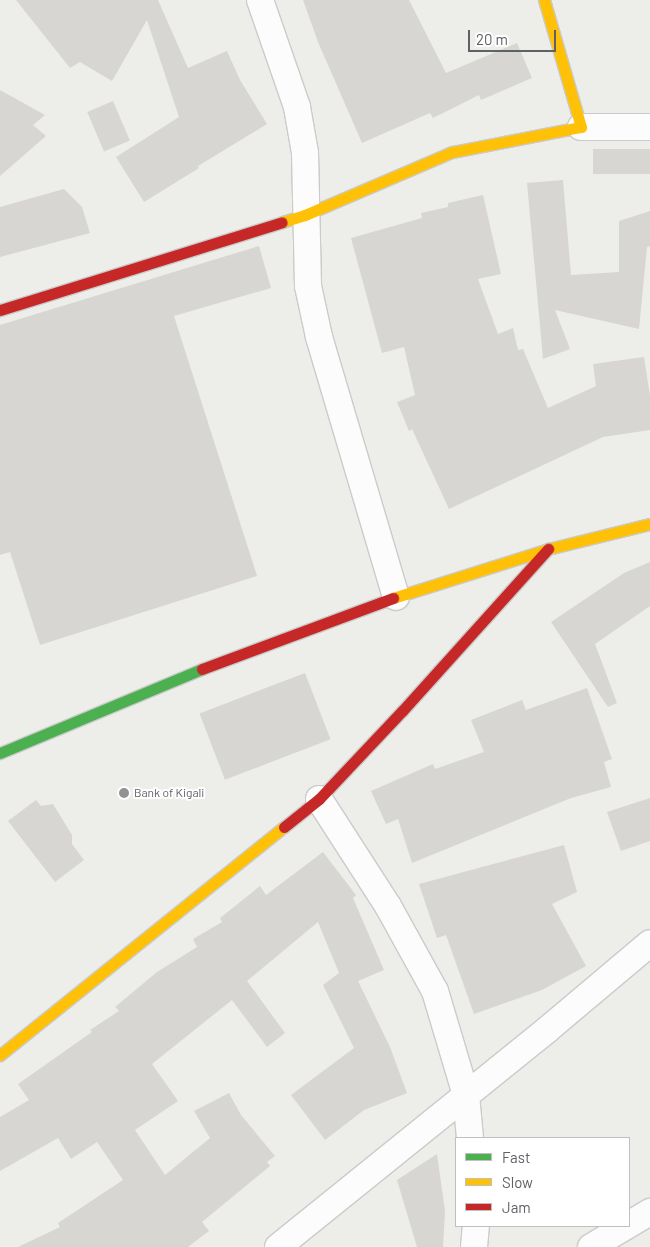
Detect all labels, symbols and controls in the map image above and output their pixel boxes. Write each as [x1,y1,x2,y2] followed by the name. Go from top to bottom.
[470,20,558,52] scale bar
[476,30,508,48] text: 20 m
[134,786,204,800] place label: Bank of Kigali
[118,787,130,799] marker: Bank of Kigali
[455,1137,630,1227] legend
[502,1148,530,1166] text: Fast
[502,1173,533,1191] text: Slow
[502,1198,531,1216] text: Jam

